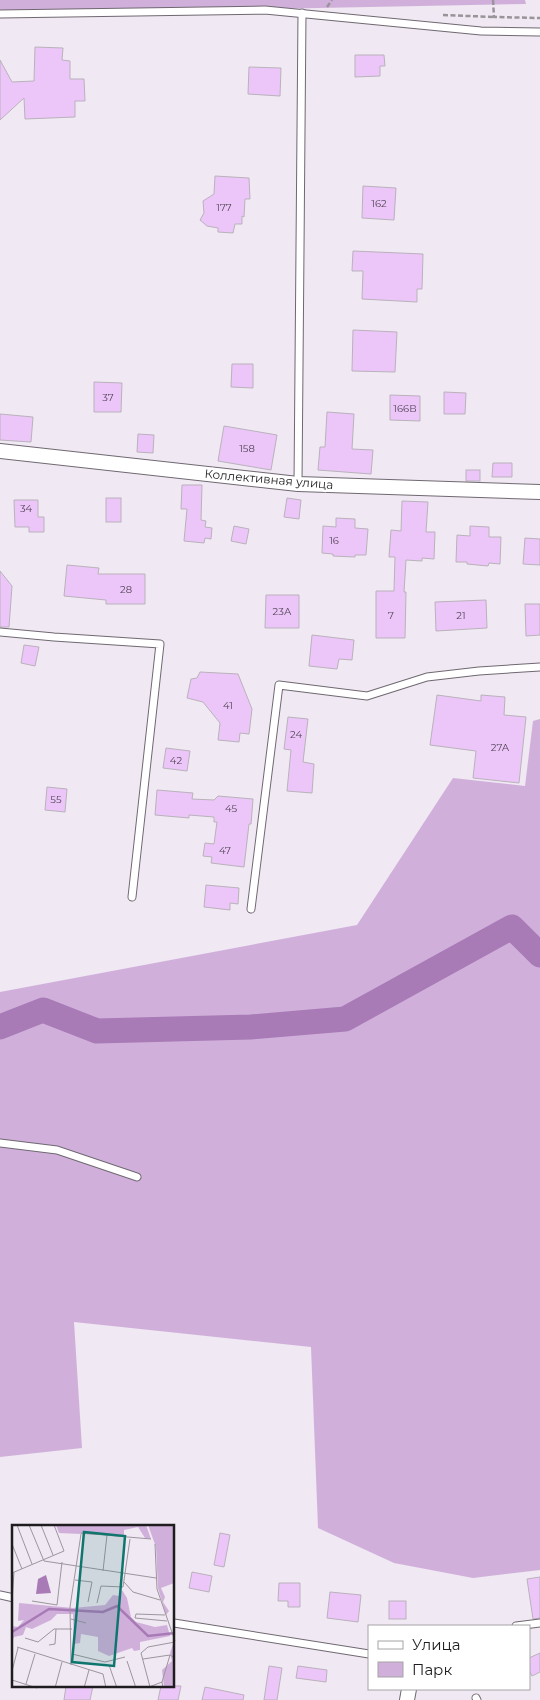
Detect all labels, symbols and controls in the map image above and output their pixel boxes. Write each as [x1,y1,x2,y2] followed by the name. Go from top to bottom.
[371,197,387,210] house number: 162
[216,201,232,214] house number: 177
[102,391,114,404] house number: 37
[393,402,417,415] house number: 166В
[239,442,255,455] house number: 158
[204,466,334,492] street label: Коллективная улица
[20,502,33,515] house number: 34
[329,534,339,547] house number: 16
[120,583,132,596] house number: 28
[273,605,292,618] house number: 23А
[388,609,394,622] house number: 7
[456,609,466,622] house number: 21
[223,699,233,712] house number: 41
[290,728,302,741] house number: 24
[491,741,510,754] house number: 27А
[170,754,182,767] house number: 42
[50,793,62,806] house number: 55
[225,802,237,815] house number: 45
[219,844,231,857] house number: 47
[12,1525,175,1688] inset map
[368,1625,530,1690] legend
[412,1635,460,1654] text: Улица
[412,1660,452,1679] text: Парк

